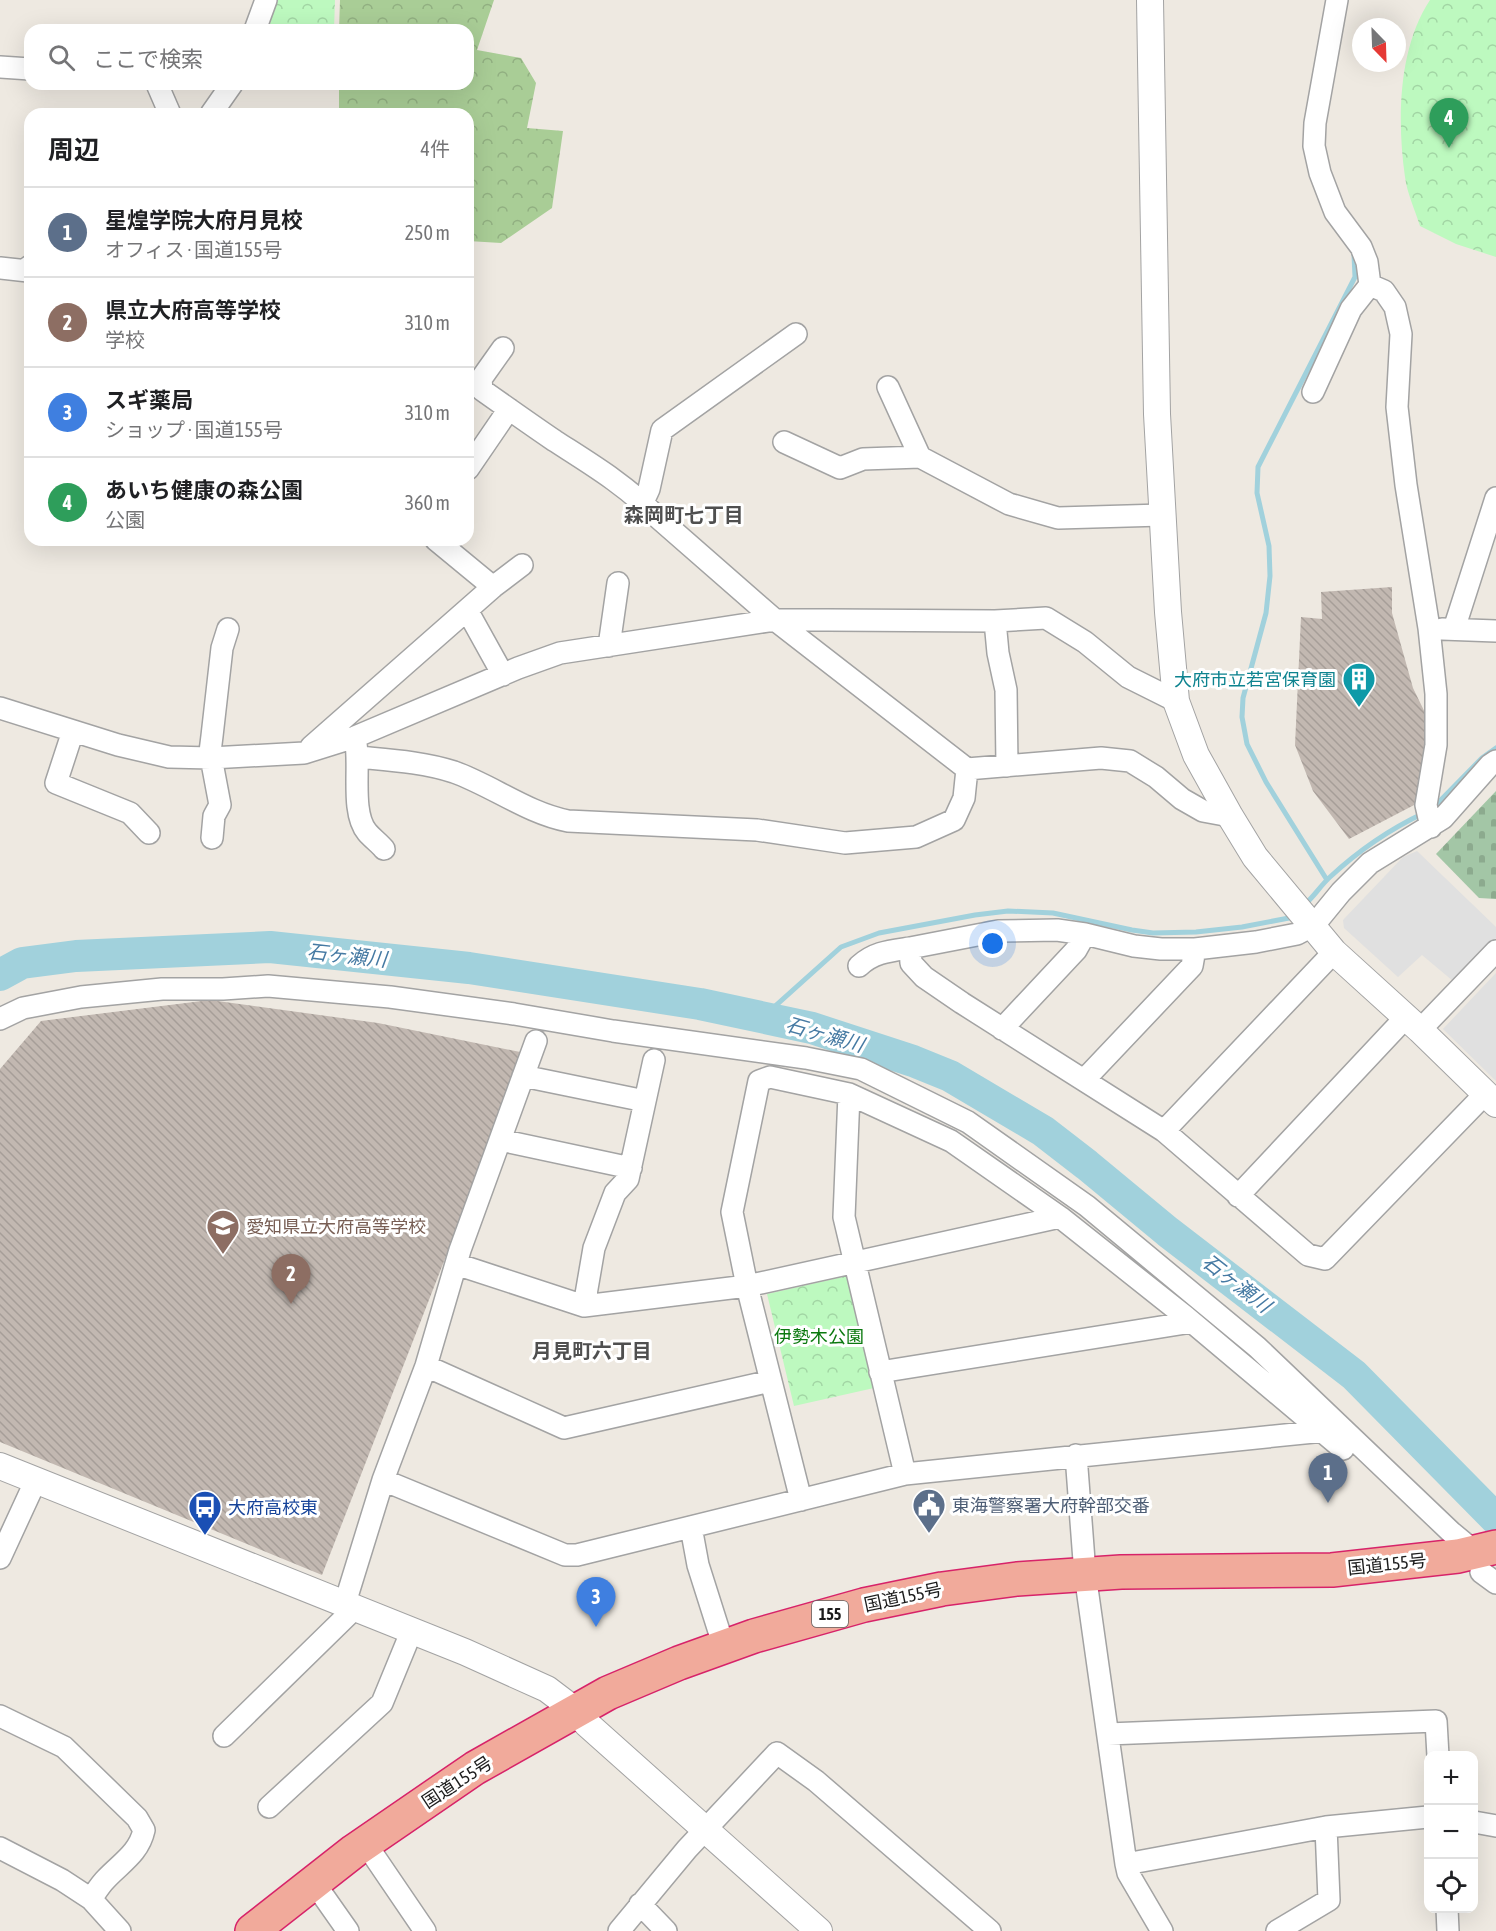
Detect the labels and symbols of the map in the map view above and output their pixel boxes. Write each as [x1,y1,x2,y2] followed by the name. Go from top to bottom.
[1352,18,1406,72] north arrow
[1430,98,1468,148] pin: 4
[624,503,744,526] district label: 森岡町七丁目
[1341,661,1377,708] building icon: 大府市立若宮保育園
[1174,669,1336,690] place label: 大府市立若宮保育園
[978,929,1007,958] your location
[306,939,390,971] water label: 石ヶ瀬川
[783,1012,869,1057] water label: 石ヶ瀬川
[205,1208,241,1255] school or university icon: 愛知県立大府高等学校
[246,1216,426,1237] place label: 愛知県立大府高等学校
[1198,1249,1277,1318] water label: 石ヶ瀬川
[272,1254,310,1304] pin: 2
[774,1326,864,1347] park label: 伊勢木公園
[532,1339,652,1362] district label: 月見町六丁目
[1308,1454,1348,1503] pin: 1
[911,1487,947,1534] public building icon: 東海警察署大府幹部交番
[187,1489,223,1536] bus stop icon: 大府高校東
[952,1495,1150,1516] place label: 東海警察署大府幹部交番
[228,1497,318,1518] place label: 大府高校東
[1346,1549,1428,1579] street label: 国道155号
[576,1578,616,1627] pin: 3
[862,1578,944,1616] street label: 国道155号
[812,1601,848,1627] road number: 155
[418,1752,496,1812] street label: 国道155号

